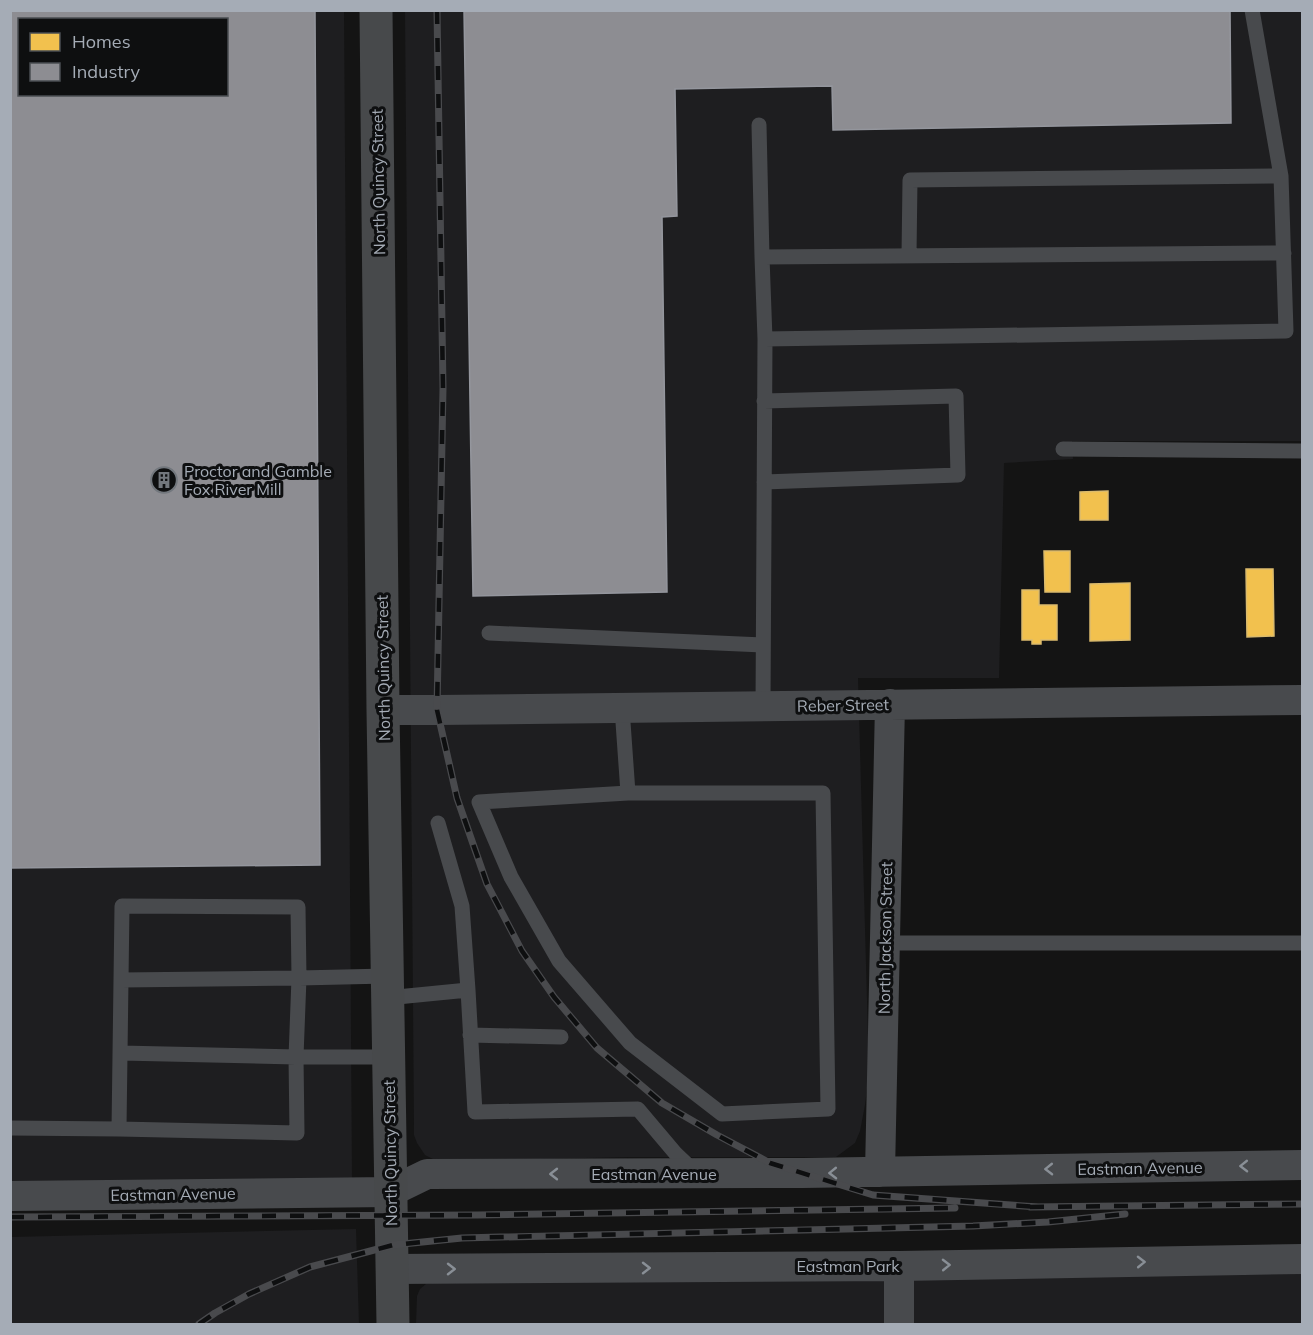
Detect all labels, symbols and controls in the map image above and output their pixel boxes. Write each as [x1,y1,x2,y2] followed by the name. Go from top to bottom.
[18,18,228,96] legend
[72,30,131,53] text: Homes
[72,60,141,83] text: Industry
[367,108,389,255] street label: North Quincy Street
[184,461,332,499] place label: Proctor and Gamble Fox River Mill
[149,465,179,495] building icon: Proctor and Gamble Fox River Mill
[372,594,394,741] street label: North Quincy Street
[797,694,890,716] street label: Reber Street
[874,861,896,1014] street label: North Jackson Street
[379,1079,401,1226] street label: North Quincy Street
[1077,1157,1203,1179] street label: Eastman Avenue
[1240,1160,1249,1172] one-way arrow
[1045,1163,1054,1175] one-way arrow
[591,1164,717,1184] street label: Eastman Avenue
[829,1167,838,1179] one-way arrow
[550,1168,559,1180] one-way arrow
[110,1183,236,1205] street label: Eastman Avenue
[796,1256,900,1276] street label: Eastman Park
[1137,1256,1146,1268] one-way arrow
[942,1259,951,1271] one-way arrow
[642,1261,651,1274] one-way arrow
[447,1262,456,1275] one-way arrow

